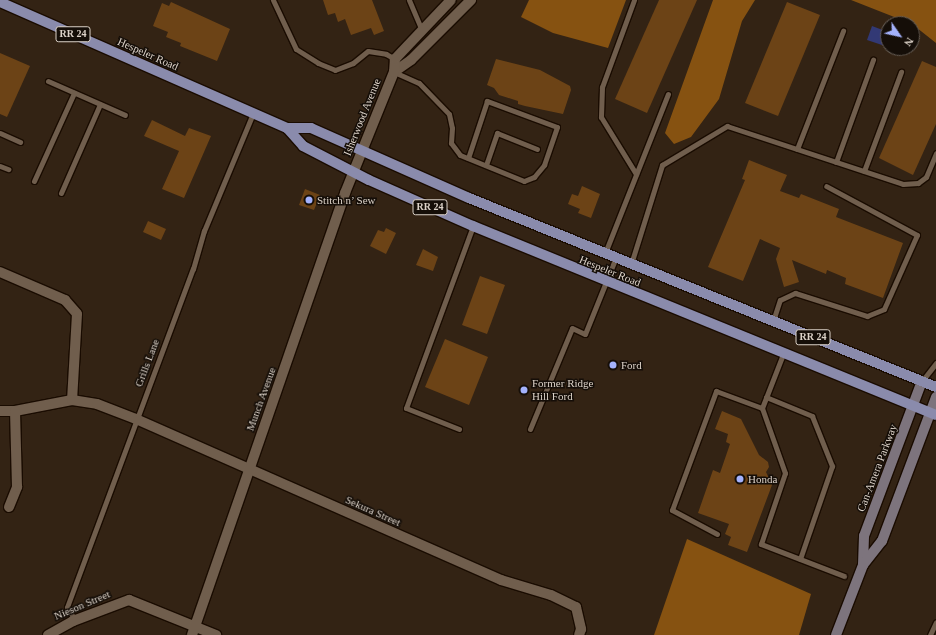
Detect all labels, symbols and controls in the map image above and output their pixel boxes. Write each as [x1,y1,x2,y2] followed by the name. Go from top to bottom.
[880,16,920,56] north arrow
[55,26,91,42] road number: RR 24
[116,35,180,73] street label: Hespeler Road
[902,35,916,49] text: N
[340,76,384,158] street label: Isherwood Avenue
[317,193,376,207] place label: Stitch n’ Sew
[304,195,314,205] marker: Stitch n’ Sew
[412,199,448,215] road number: RR 24
[577,253,643,289] street label: Hespeler Road
[795,329,831,345] road number: RR 24
[132,337,162,389] street label: Grills Lane
[621,358,642,372] place label: Ford
[608,360,618,370] marker: Ford
[243,365,279,433] street label: Munch Avenue
[532,377,593,403] place label: Former Ridge Hill Ford
[519,385,529,395] marker: Former Ridge Hill Ford
[854,422,900,514] street label: Can-Amera Parkway
[748,472,777,486] place label: Honda
[735,474,745,484] marker: Honda
[343,493,403,529] street label: Sekura Street
[52,587,112,623] street label: Nieson Street

